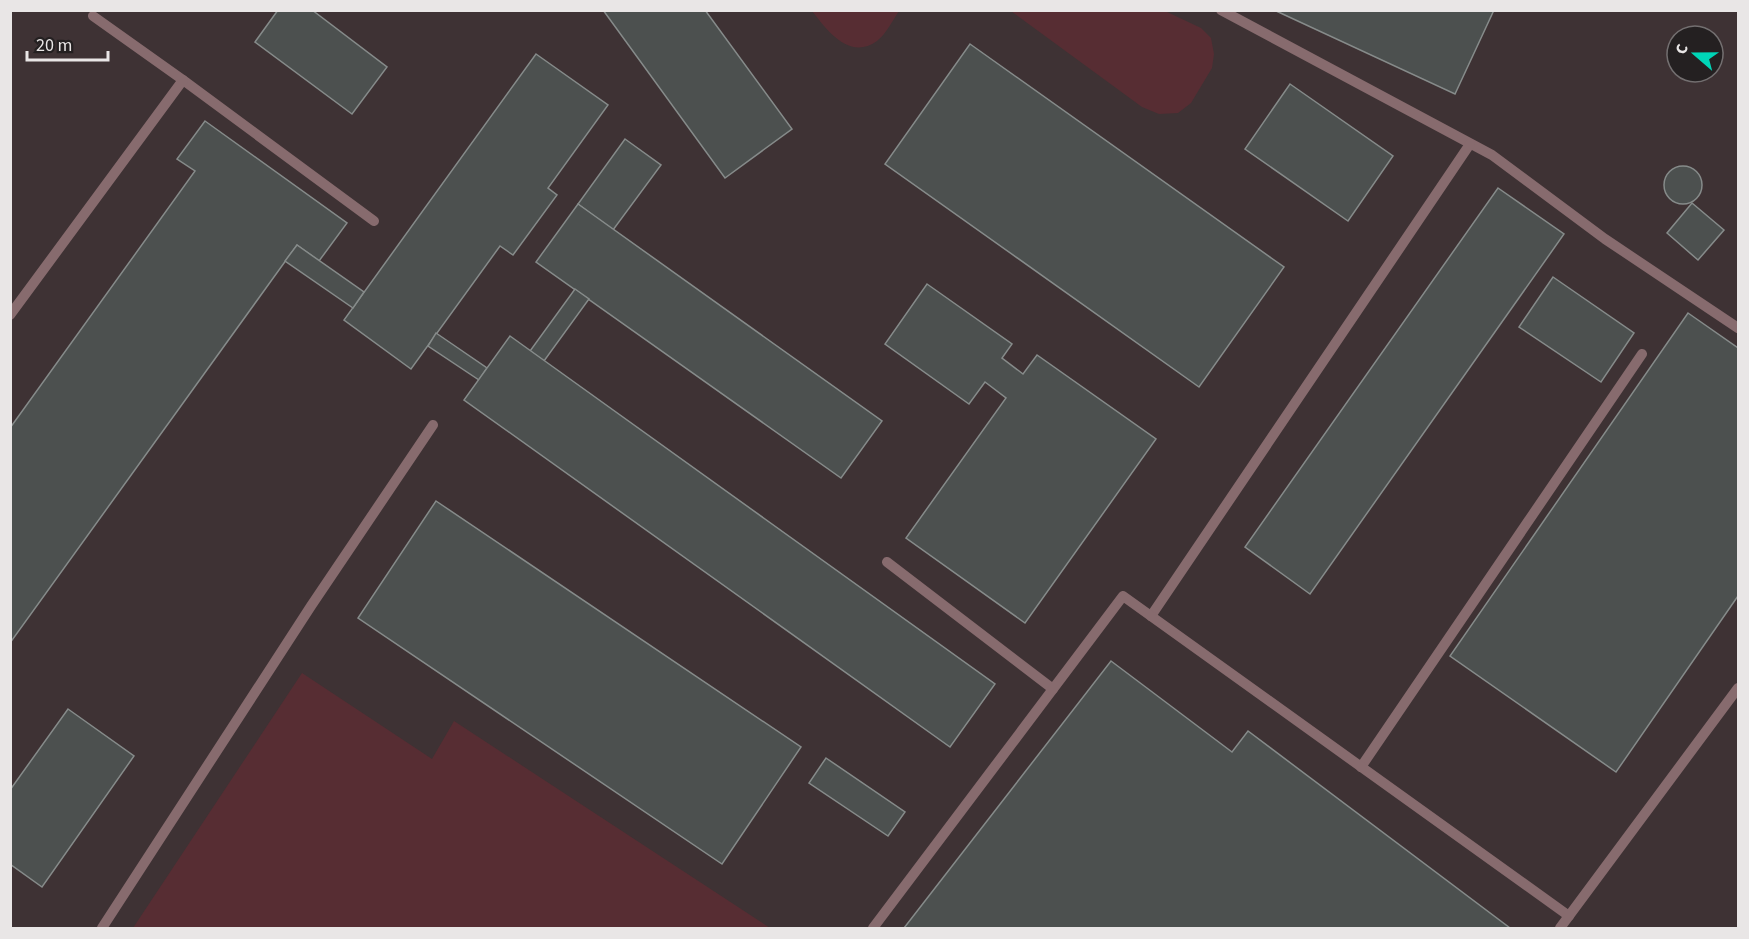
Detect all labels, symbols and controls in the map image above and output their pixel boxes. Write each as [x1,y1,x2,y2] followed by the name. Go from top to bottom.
[27,24,108,62] scale bar
[1665,24,1725,84] north arrow
[36,33,72,58] text: 20 m
[1670,41,1694,57] text: С

